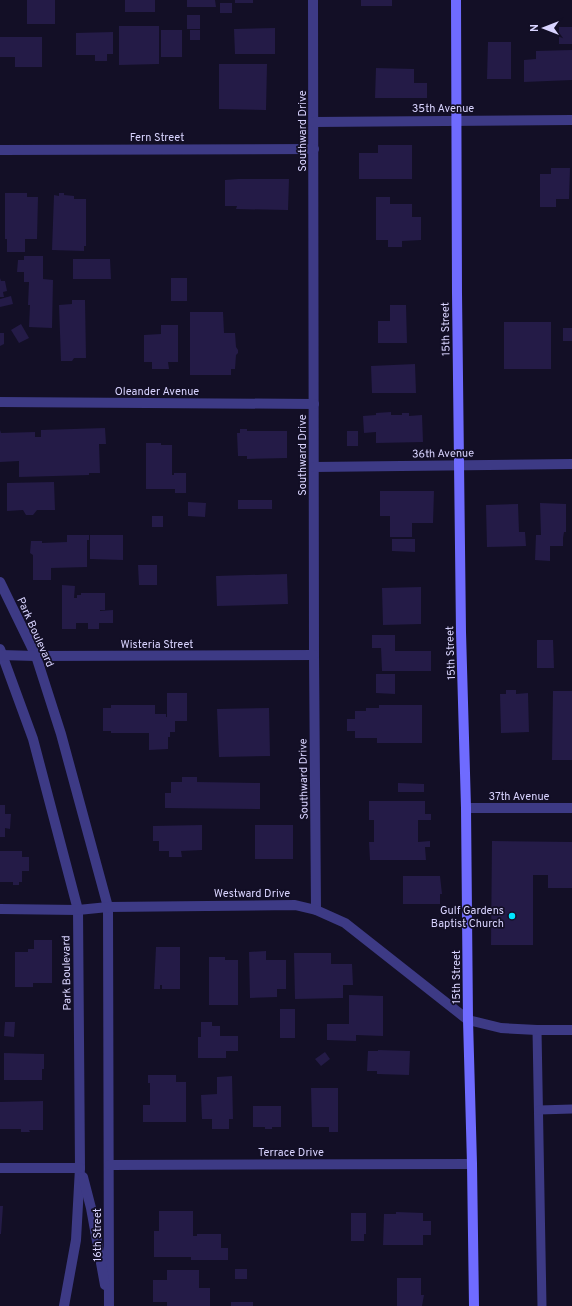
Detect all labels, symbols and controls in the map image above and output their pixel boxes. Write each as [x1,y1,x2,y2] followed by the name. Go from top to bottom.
[524,8,564,48] north arrow
[528,24,542,32] text: N
[296,90,310,172] street label: Southward Drive
[412,102,474,116] street label: 35th Avenue
[130,131,184,145] street label: Fern Street
[439,302,453,356] street label: 15th Street
[115,385,199,399] street label: Oleander Avenue
[296,414,310,496] street label: Southward Drive
[412,446,474,462] street label: 36th Avenue
[13,595,57,670] street label: Park Boulevard
[443,626,459,680] street label: 15th Street
[121,638,193,652] street label: Wisteria Street
[296,738,312,820] street label: Southward Drive
[489,790,550,804] street label: 37th Avenue
[214,887,290,901] street label: Westward Drive
[431,904,504,931] place label: Gulf Gardens Baptist Church
[507,911,517,921] marker: Gulf Gardens Baptist Church
[59,935,75,1011] street label: Park Boulevard
[450,950,464,1004] street label: 15th Street
[258,1146,324,1160] street label: Terrace Drive
[91,1208,105,1262] street label: 16th Street

